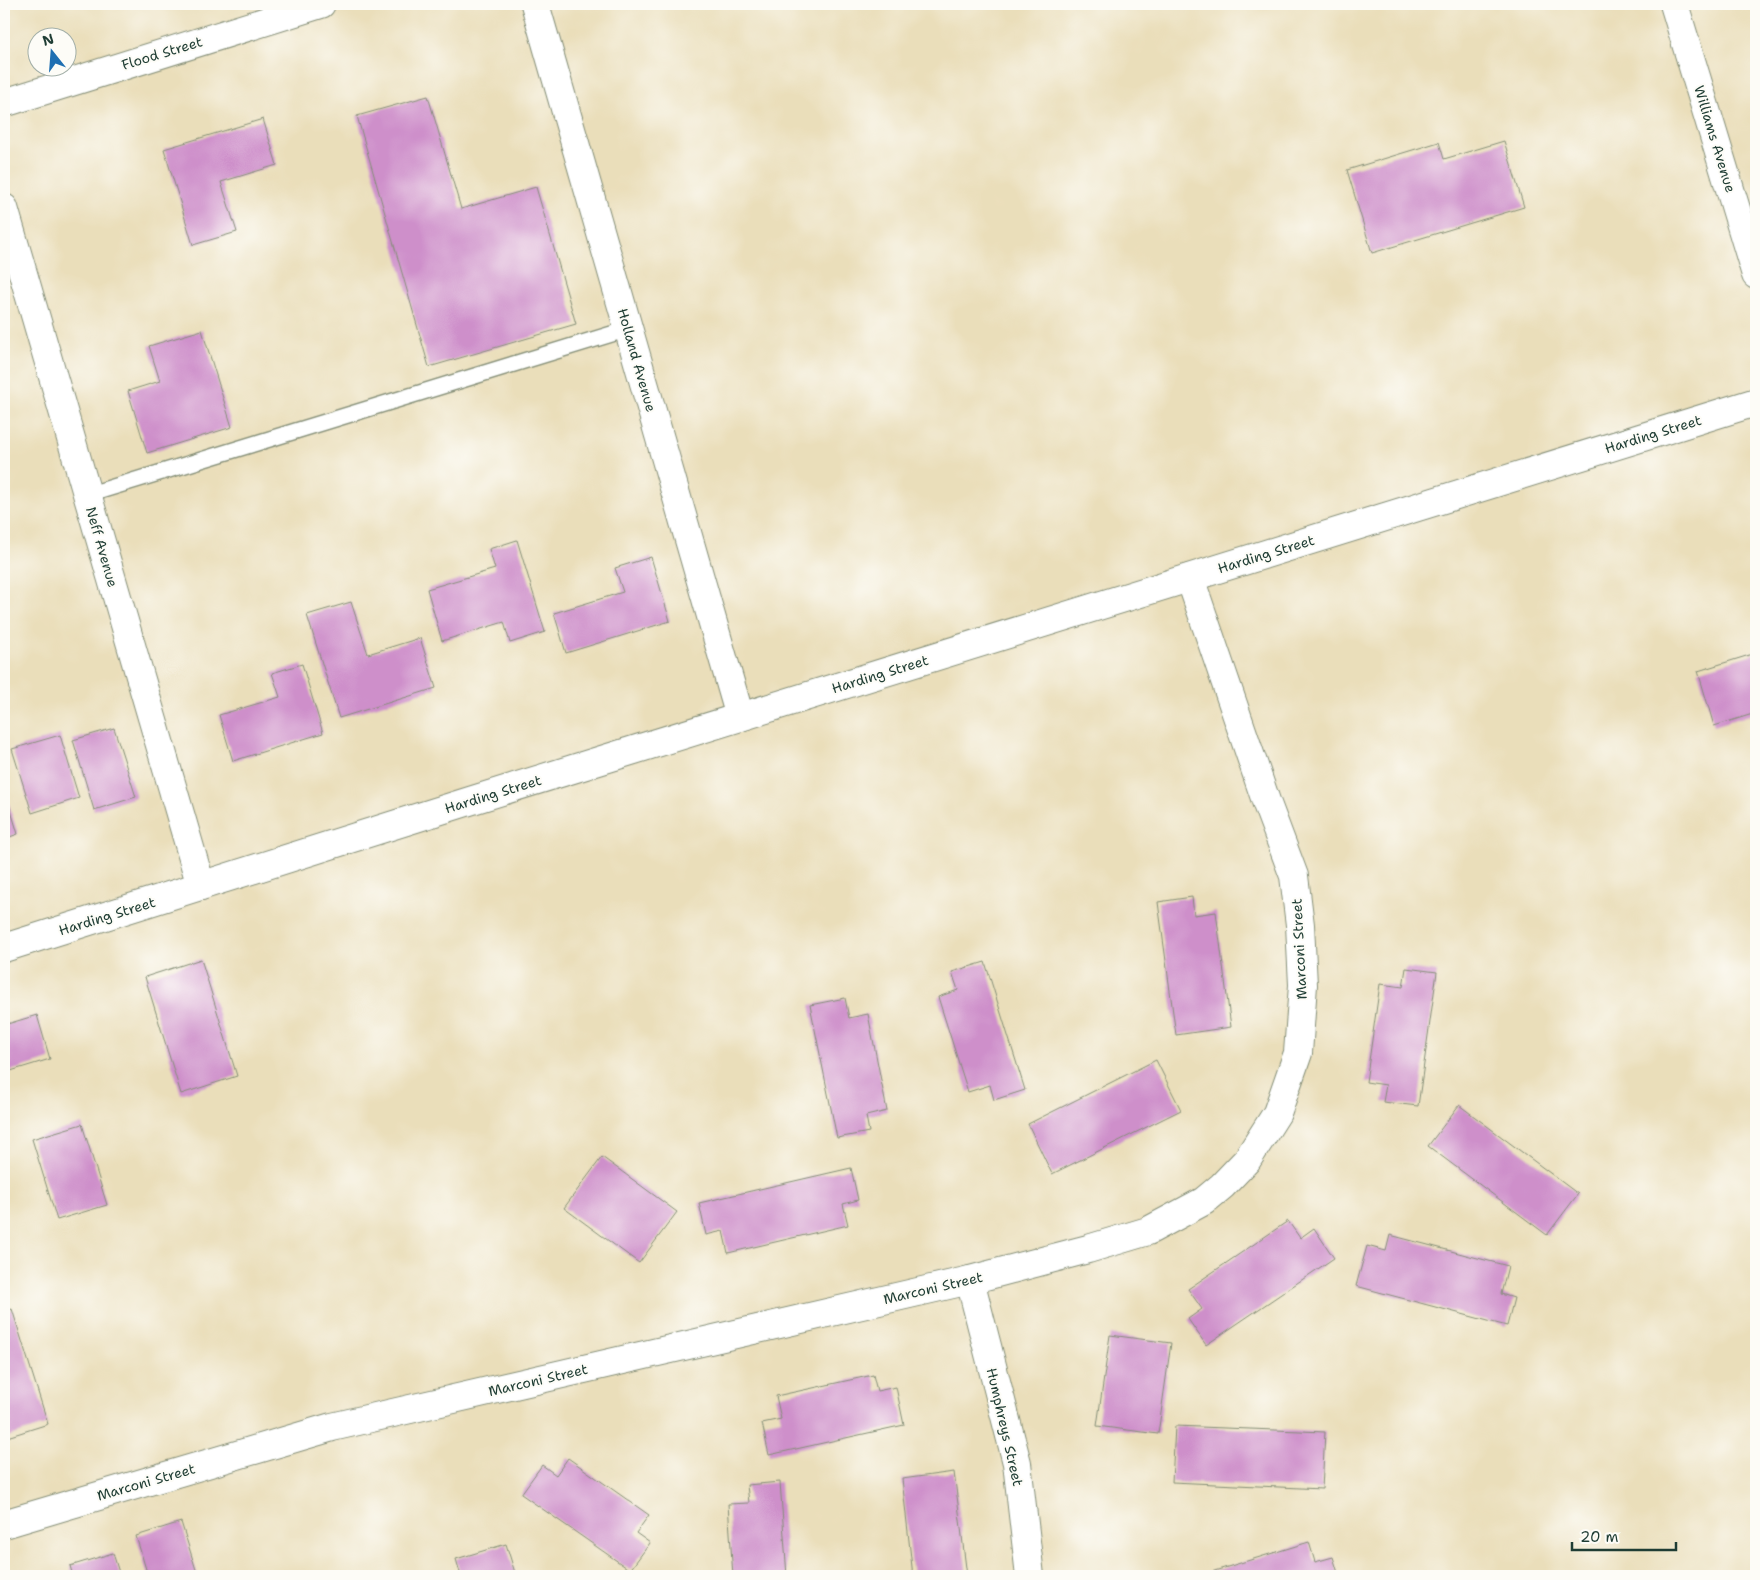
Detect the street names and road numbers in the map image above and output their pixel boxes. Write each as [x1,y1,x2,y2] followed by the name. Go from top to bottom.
[120,32,204,74] street label: Flood Street
[1690,83,1740,195] street label: Williams Avenue
[614,306,660,414] street label: Holland Avenue
[1602,411,1704,457] street label: Harding Street
[82,505,122,589] street label: Neff Avenue
[1215,531,1317,577] street label: Harding Street
[829,651,931,697] street label: Harding Street
[442,771,544,817] street label: Harding Street
[56,893,158,939] street label: Harding Street
[1287,898,1311,1000] street label: Marconi Street
[882,1268,984,1308] street label: Marconi Street
[487,1360,589,1400] street label: Marconi Street
[983,1366,1027,1488] street label: Humphreys Street
[95,1459,197,1505] street label: Marconi Street

